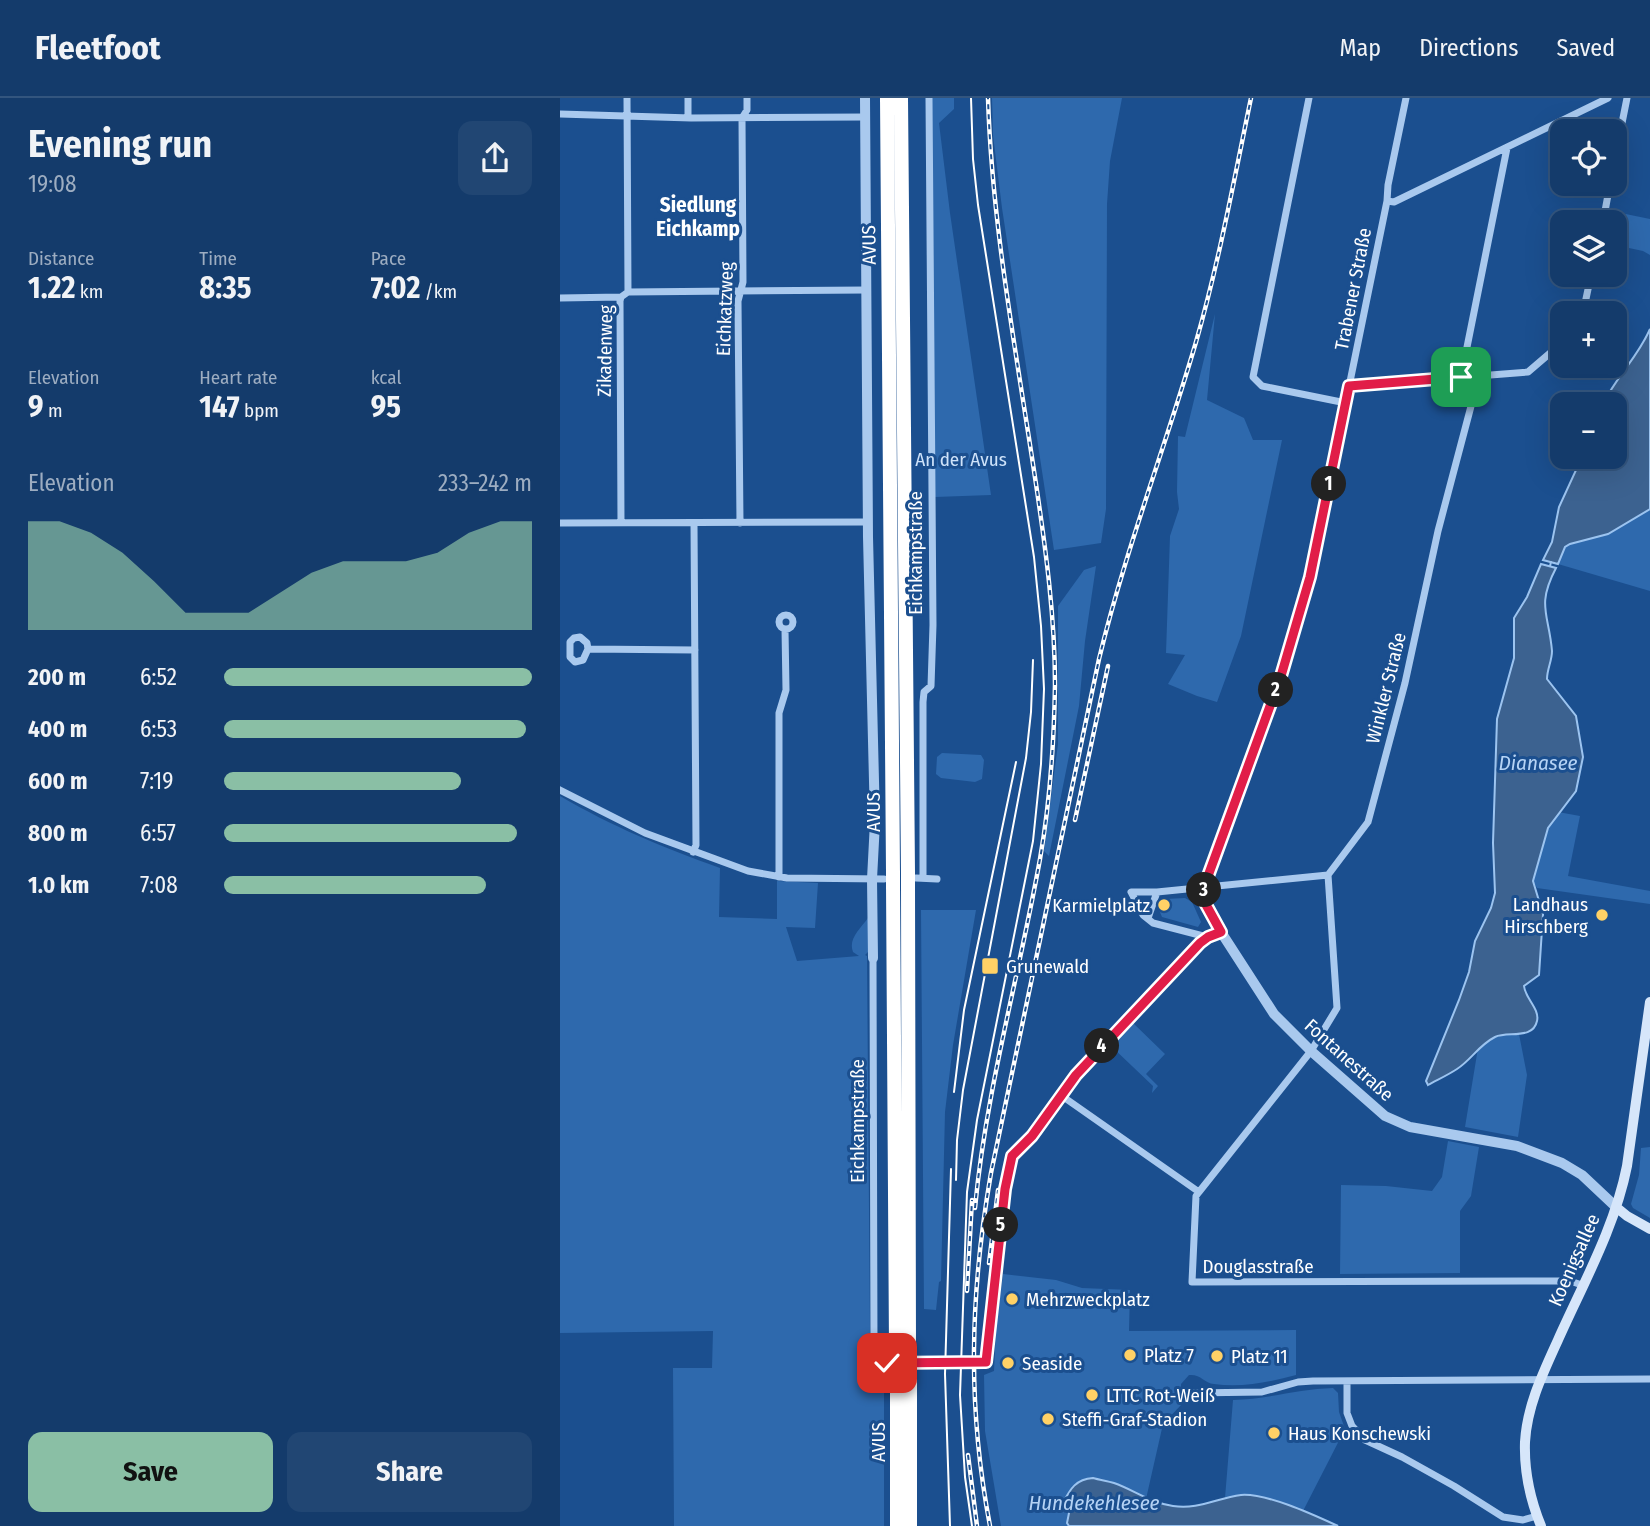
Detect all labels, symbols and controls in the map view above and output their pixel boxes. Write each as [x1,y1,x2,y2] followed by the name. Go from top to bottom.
[35,28,161,68] text: Fleetfoot
[1340,34,1381,62] text: Map
[1419,34,1518,62] text: Directions
[1556,34,1615,62] text: Saved
[1550,119,1627,469] map controls
[1550,119,1627,196] button: locate
[28,121,212,167] text: Evening run
[458,121,532,195] button: share
[28,170,77,198] text: 19:08
[656,192,740,242] district label: Siedlung Eichkamp
[1550,210,1627,287] button: layers
[857,225,881,265] street label: AVUS
[1330,226,1376,352] street label: Trabener Straße
[28,247,95,270] text: Distance
[199,247,237,270] text: Time
[371,247,406,270] text: Pace
[712,261,738,356] street label: Eichkatzweg
[28,270,75,306] text: 1.22
[199,270,251,306] text: 8:35
[371,270,420,306] text: 7:02
[75,280,103,303] text: km
[420,280,457,303] text: /km
[1550,301,1627,378] button: +
[593,305,617,397] street label: Zikadenweg
[1431,347,1491,407] pin
[1442,358,1480,396] icon: arrive
[28,366,100,389] text: Elevation
[199,366,277,389] text: Heart rate
[371,366,401,389] text: kcal
[28,389,44,425] text: 9
[199,389,240,425] text: 147
[371,389,401,425] text: 95
[1550,392,1627,469] button: −
[44,399,63,422] text: m
[240,399,279,422] text: bpm
[915,448,1007,471] park label: An der Avus
[1312,466,1346,502] pin: 1
[28,469,115,497] text: Elevation
[438,469,532,497] text: 233–242 m
[1324,472,1333,495] text: 1
[904,491,927,615] street label: Eichkampstraße
[1361,630,1411,746] street label: Winkler Straße
[28,663,86,691] text: 200 m
[140,663,177,691] text: 6:52
[1258,672,1294,708] pin: 2
[1271,678,1280,701] text: 2
[28,715,87,743] text: 400 m
[140,715,177,743] text: 6:53
[1498,750,1578,776] water label: Dianasee
[28,767,87,795] text: 600 m
[140,767,173,795] text: 7:19
[862,792,885,832] street label: AVUS
[28,819,88,847] text: 800 m
[140,819,176,847] text: 6:57
[28,871,89,899] text: 1.0 km
[140,871,178,899] text: 7:08
[1186,872,1222,908] pin: 3
[1199,878,1208,901] text: 3
[1504,893,1588,938] place label: Landhaus Hirschberg
[1052,894,1150,917] place label: Karmielplatz
[1156,897,1172,913] marker: Karmielplatz
[1594,907,1610,923] marker: Landhaus Hirschberg
[1006,955,1089,978] place label: Grunewald
[980,956,1000,976] marker: Grunewald
[1300,1014,1398,1106] street label: Fontanestraße
[1084,1028,1120,1063] pin: 4
[1097,1034,1106,1057] text: 4
[846,1059,869,1183] street label: Eichkampstraße
[984,1208,1018,1242] pin: 5
[1543,1210,1605,1310] street label: Koenigsallee
[996,1213,1005,1236] text: 5
[1202,1255,1314,1278] street label: Douglasstraße
[1026,1288,1150,1311] place label: Mehrzweckplatz
[1004,1291,1020,1307] marker: Mehrzweckplatz
[857,1333,917,1393] pin
[868,1344,906,1382] icon: check
[1144,1344,1194,1367] place label: Platz 7
[1231,1345,1288,1368] place label: Platz 11
[1122,1347,1138,1363] marker: Platz 7
[1209,1348,1225,1364] marker: Platz 11
[1022,1352,1082,1375] place label: Seaside
[1000,1355,1016,1371] marker: Seaside
[1106,1384,1215,1407] place label: LTTC Rot-Weiß
[1084,1387,1100,1403] marker: LTTC Rot-Weiß
[1062,1408,1207,1431] place label: Steffi-Graf-Stadion
[1040,1411,1056,1427] marker: Steffi-Graf-Stadion
[867,1422,890,1462] street label: AVUS
[1288,1422,1431,1445] place label: Haus Konschewski
[1266,1425,1282,1441] marker: Haus Konschewski
[28,1432,273,1512] button: Save
[287,1432,532,1512] button: Share
[1028,1490,1160,1516] water label: Hundekehlesee

